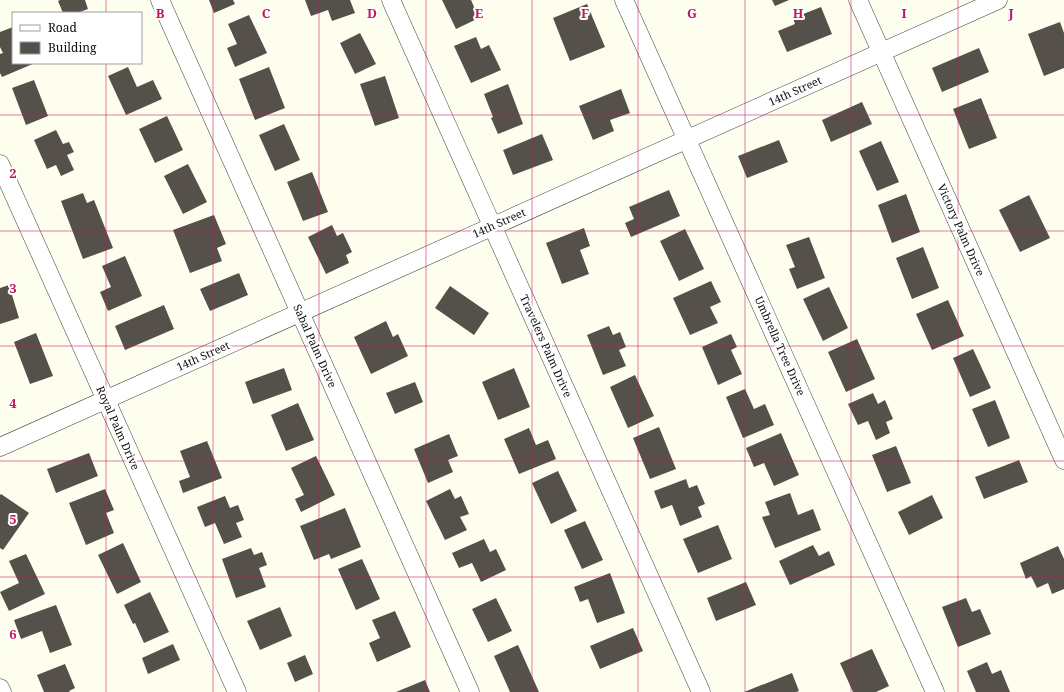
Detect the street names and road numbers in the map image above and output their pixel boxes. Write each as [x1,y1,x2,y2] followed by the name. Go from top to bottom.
[766,72,824,109] street label: 14th Street
[934,181,989,278] street label: Victory Palm Drive
[470,204,528,241] street label: 14th Street
[517,292,576,400] street label: Travelers Palm Drive
[752,294,809,398] street label: Umbrella Tree Drive
[290,302,341,390] street label: Sabal Palm Drive
[174,337,232,374] street label: 14th Street
[93,383,144,472] street label: Royal Palm Drive

